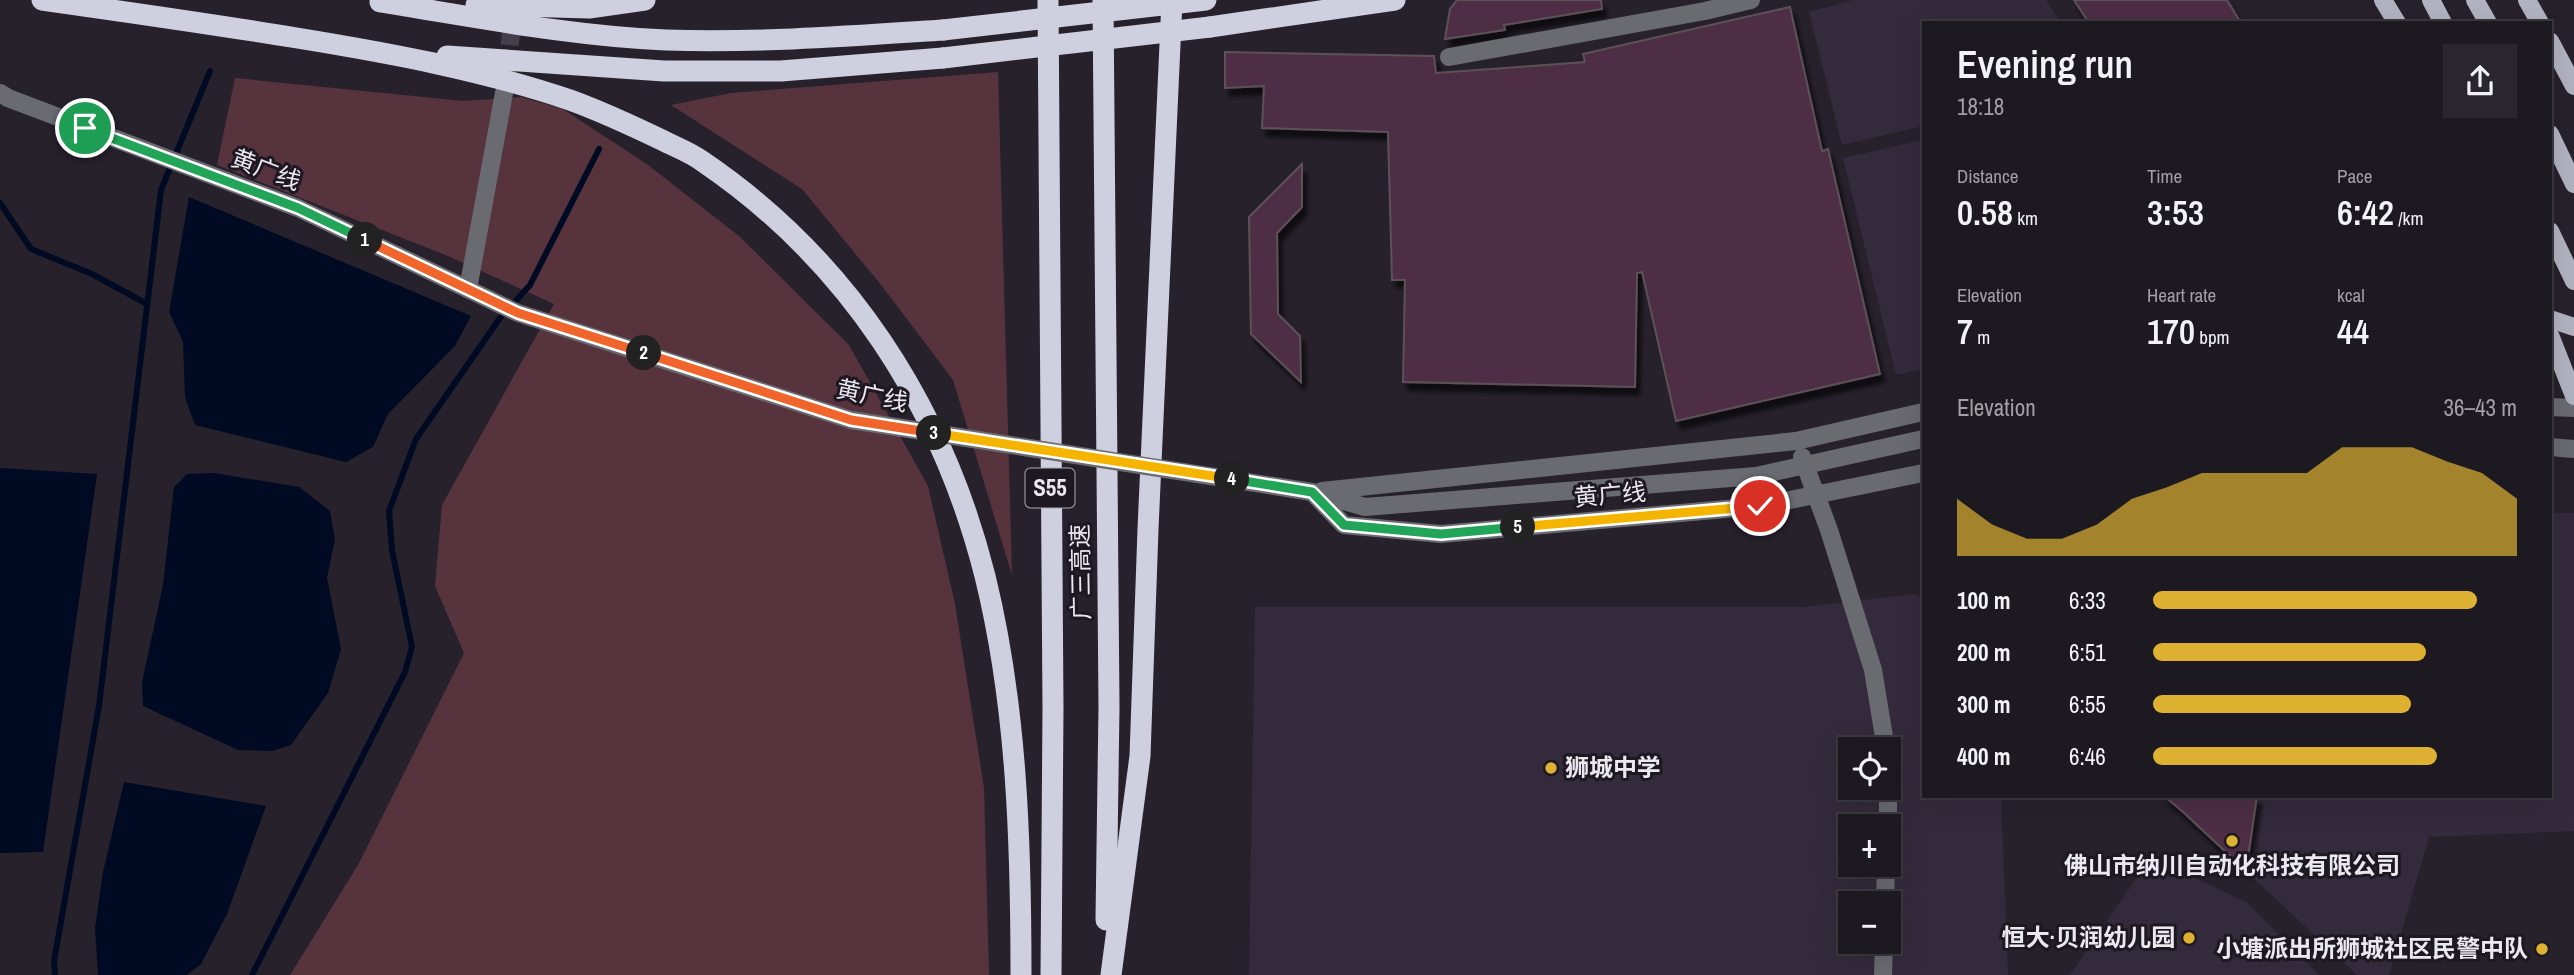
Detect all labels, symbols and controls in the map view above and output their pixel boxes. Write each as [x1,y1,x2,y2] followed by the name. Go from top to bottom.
[1957,39,2133,90] text: Evening run
[2443,44,2517,118] button: share
[1957,91,2004,122] text: 18:18
[55,98,115,158] pin
[66,109,104,147] icon: arrive
[227,141,306,197] street label: 黄广线
[1957,163,2018,189] text: Distance
[2147,163,2182,189] text: Time
[2337,163,2373,189] text: Pace
[1957,189,2013,236] text: 0.58
[2147,189,2204,236] text: 3:53
[2337,189,2394,236] text: 6:42
[2013,205,2038,231] text: km
[2394,205,2423,231] text: /km
[348,222,382,258] pin: 1
[360,226,369,252] text: 1
[1957,282,2022,308] text: Elevation
[2147,282,2216,308] text: Heart rate
[2337,282,2365,308] text: kcal
[1957,308,1973,355] text: 7
[2147,308,2195,355] text: 170
[2337,308,2369,355] text: 44
[1973,324,1990,350] text: m
[2195,324,2230,350] text: bpm
[626,336,662,370] pin: 2
[639,339,648,365] text: 2
[834,372,911,418] street label: 黄广线
[1957,392,2036,423] text: Elevation
[2444,392,2517,423] text: 36–43 m
[916,416,951,450] pin: 3
[929,419,938,445] text: 3
[1214,462,1250,496] pin: 4
[1227,465,1236,491] text: 4
[1026,468,1074,508] road number: S55
[1573,475,1647,513] street label: 黄广线
[1730,476,1790,536] pin
[1741,487,1779,525] icon: check
[1500,510,1536,544] pin: 5
[1513,513,1522,539] text: 5
[1063,524,1097,620] street label: 广三高速
[1957,585,2010,616] text: 100 m
[2069,585,2106,616] text: 6:33
[1957,637,2010,668] text: 200 m
[2069,637,2106,668] text: 6:51
[1957,689,2010,720] text: 300 m
[2069,689,2106,720] text: 6:55
[1838,737,1901,954] map controls
[1838,737,1901,800] button: locate
[1957,741,2010,772] text: 400 m
[2069,741,2106,772] text: 6:46
[1565,751,1661,783] place label: 狮城中学
[1543,760,1559,776] marker: 狮城中学
[1838,814,1901,877] button: +
[2224,833,2240,849] marker: 佛山市纳川自动化科技有限公司
[2064,849,2400,881] place label: 佛山市纳川自动化科技有限公司
[1838,891,1901,954] button: −
[2002,921,2175,953] place label: 恒大·贝润幼儿园
[2181,930,2197,946] marker: 恒大·贝润幼儿园
[2216,932,2528,964] place label: 小塘派出所狮城社区民警中队
[2534,941,2550,957] marker: 小塘派出所狮城社区民警中队

